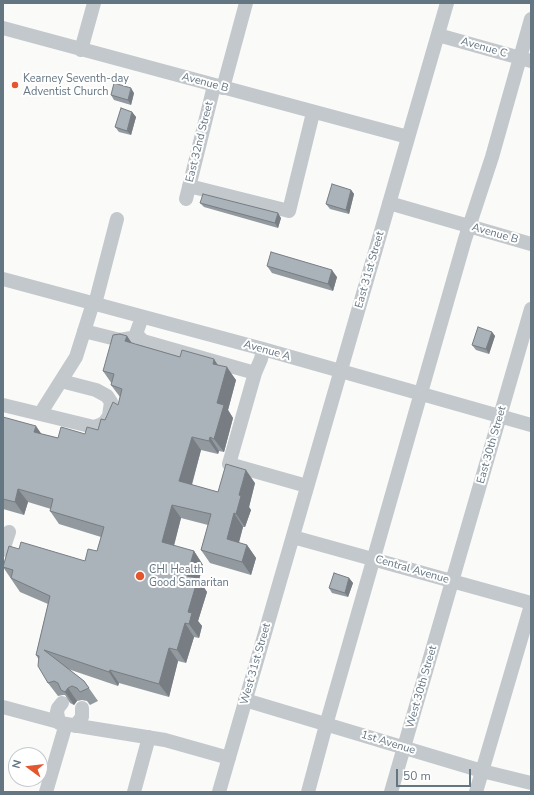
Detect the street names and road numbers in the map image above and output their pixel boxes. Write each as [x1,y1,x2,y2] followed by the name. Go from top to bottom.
[459,35,509,61] street label: Avenue C
[180,70,230,96] street label: Avenue B
[184,100,216,184] street label: East 32nd Street
[470,221,520,247] street label: Avenue B
[353,230,387,310] street label: East 31st Street
[242,338,292,364] street label: Avenue A
[475,405,509,485] street label: East 30th Street
[374,553,450,587] street label: Central Avenue
[238,622,274,706] street label: West 31st Street
[404,644,440,730] street label: West 30th Street
[359,729,417,757] street label: 1st Avenue

